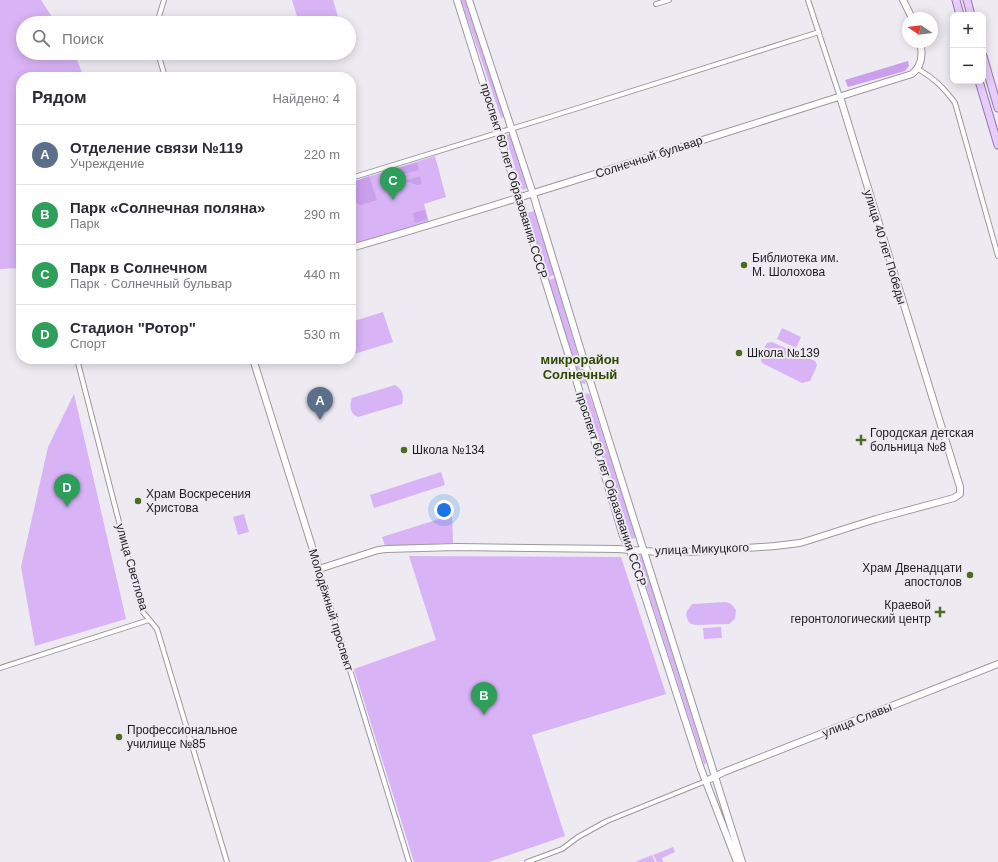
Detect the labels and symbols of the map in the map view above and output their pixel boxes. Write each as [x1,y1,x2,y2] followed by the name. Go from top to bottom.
[902,12,938,48] north arrow
[478,82,550,280] street label: проспект 60 лет Образования СССР
[594,133,705,181] street label: Солнечный бульвар
[380,167,406,200] pin: C
[861,188,909,306] street label: улица 40 лет Победы
[752,251,839,279] place label: Библиотека им. М. Шолохова
[739,260,749,270] marker: Библиотека им. М. Шолохова
[747,346,820,360] place label: Школа №139
[734,348,744,358] marker: Школа №139
[541,352,619,382] district label: микрорайон Солнечный
[307,387,333,420] pin: A
[573,390,649,588] street label: проспект 60 лет Образования СССР
[870,426,974,454] place label: Городская детская больница №8
[855,434,867,446] marker: Городская детская больница №8
[412,443,485,457] place label: Школа №134
[399,445,409,455] marker: Школа №134
[54,474,80,507] pin: D
[146,487,251,515] place label: Храм Воскресения Христова
[133,496,143,506] marker: Храм Воскресения Христова
[434,500,454,520] your location
[113,522,151,612] street label: улица Светлова
[655,540,750,558] street label: улица Микуцкого
[306,547,356,673] street label: Молодёжный проспект
[862,561,962,589] place label: Храм Двенадцати апостолов
[965,570,975,580] marker: Храм Двенадцати апостолов
[790,598,931,626] place label: Краевой геронтологический центр
[934,606,946,618] marker: Краевой геронтологический центр
[471,682,497,715] pin: B
[820,700,894,740] street label: улица Славы
[127,723,238,751] place label: Профессиональное училище №85
[114,732,124,742] marker: Профессиональное училище №85

